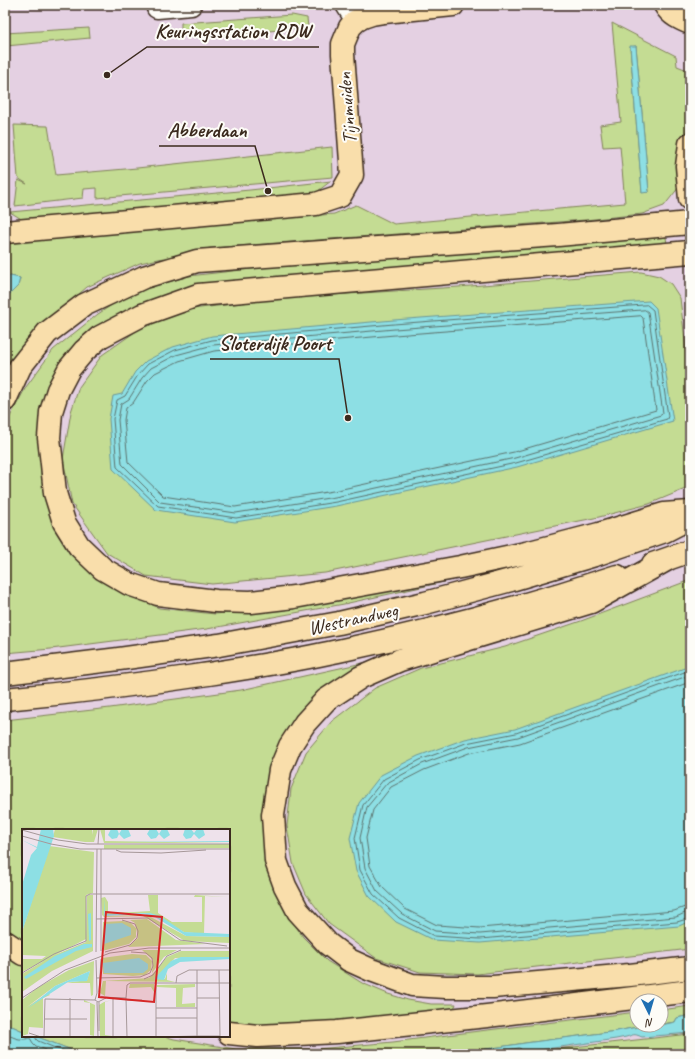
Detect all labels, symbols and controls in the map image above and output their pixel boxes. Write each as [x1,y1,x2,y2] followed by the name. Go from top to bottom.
[147,14,319,47] callout: Keuringsstation RDW
[155,18,314,44] text: Keuringsstation RDW
[331,70,363,145] street label: Tijnmuiden
[159,113,255,146] callout: Abberdaan
[167,117,247,143] text: Abberdaan
[210,326,339,359] callout: Sloterdijk Poort
[219,330,334,356] text: Sloterdijk Poort
[306,597,401,641] street label: Westrandweg
[22,829,230,1037] inset map
[629,993,669,1033] north arrow
[644,1016,654,1030] text: N

